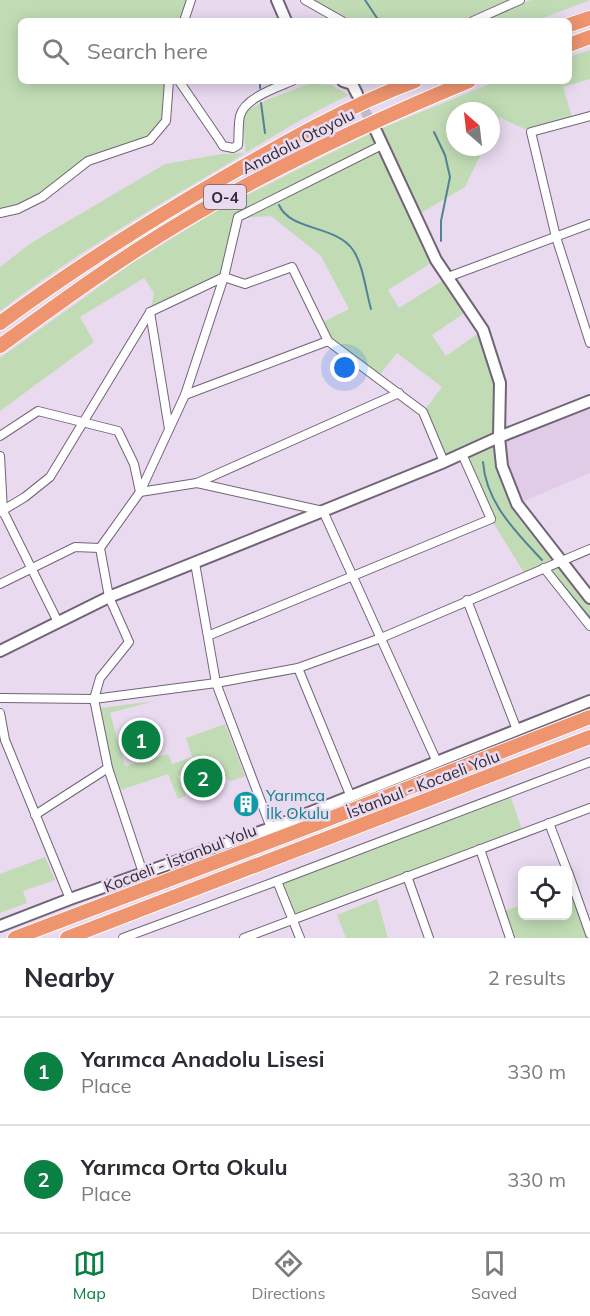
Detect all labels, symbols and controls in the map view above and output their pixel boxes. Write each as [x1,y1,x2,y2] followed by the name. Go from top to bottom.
[18,18,572,84] search box
[39,35,72,68] icon: search
[87,37,208,65] text: Search here
[446,102,500,156] north arrow
[238,104,358,178] street label: Anadolu Otoyolu
[204,185,246,209] road number: O-4
[330,353,359,382] your location
[122,718,160,762] pin: 1
[344,746,502,822] street label: İstanbul - Kocaeli Yolu
[184,756,222,800] pin: 2
[265,785,329,823] place label: Yarımca İlk Okulu
[231,789,261,819] building icon: Yarımca İlk Okulu
[101,820,259,896] street label: Kocaeli - İstanbul Yolu
[518,866,572,920] map controls
[518,866,572,920] button: locate
[24,961,114,994] text: Nearby
[488,965,566,990] text: 2 results
[81,1045,324,1073] text: Yarımca Anadolu Lisesi
[38,1059,50,1084] text: 1
[507,1059,566,1084] text: 330 m
[81,1073,131,1098] text: Place
[81,1153,288,1181] text: Yarımca Orta Okulu
[38,1167,50,1192] text: 2
[507,1167,566,1192] text: 330 m
[81,1181,131,1206] text: Place
[73,1247,106,1303] tab: Map
[251,1247,325,1303] tab: Directions
[471,1247,517,1303] tab: Saved

